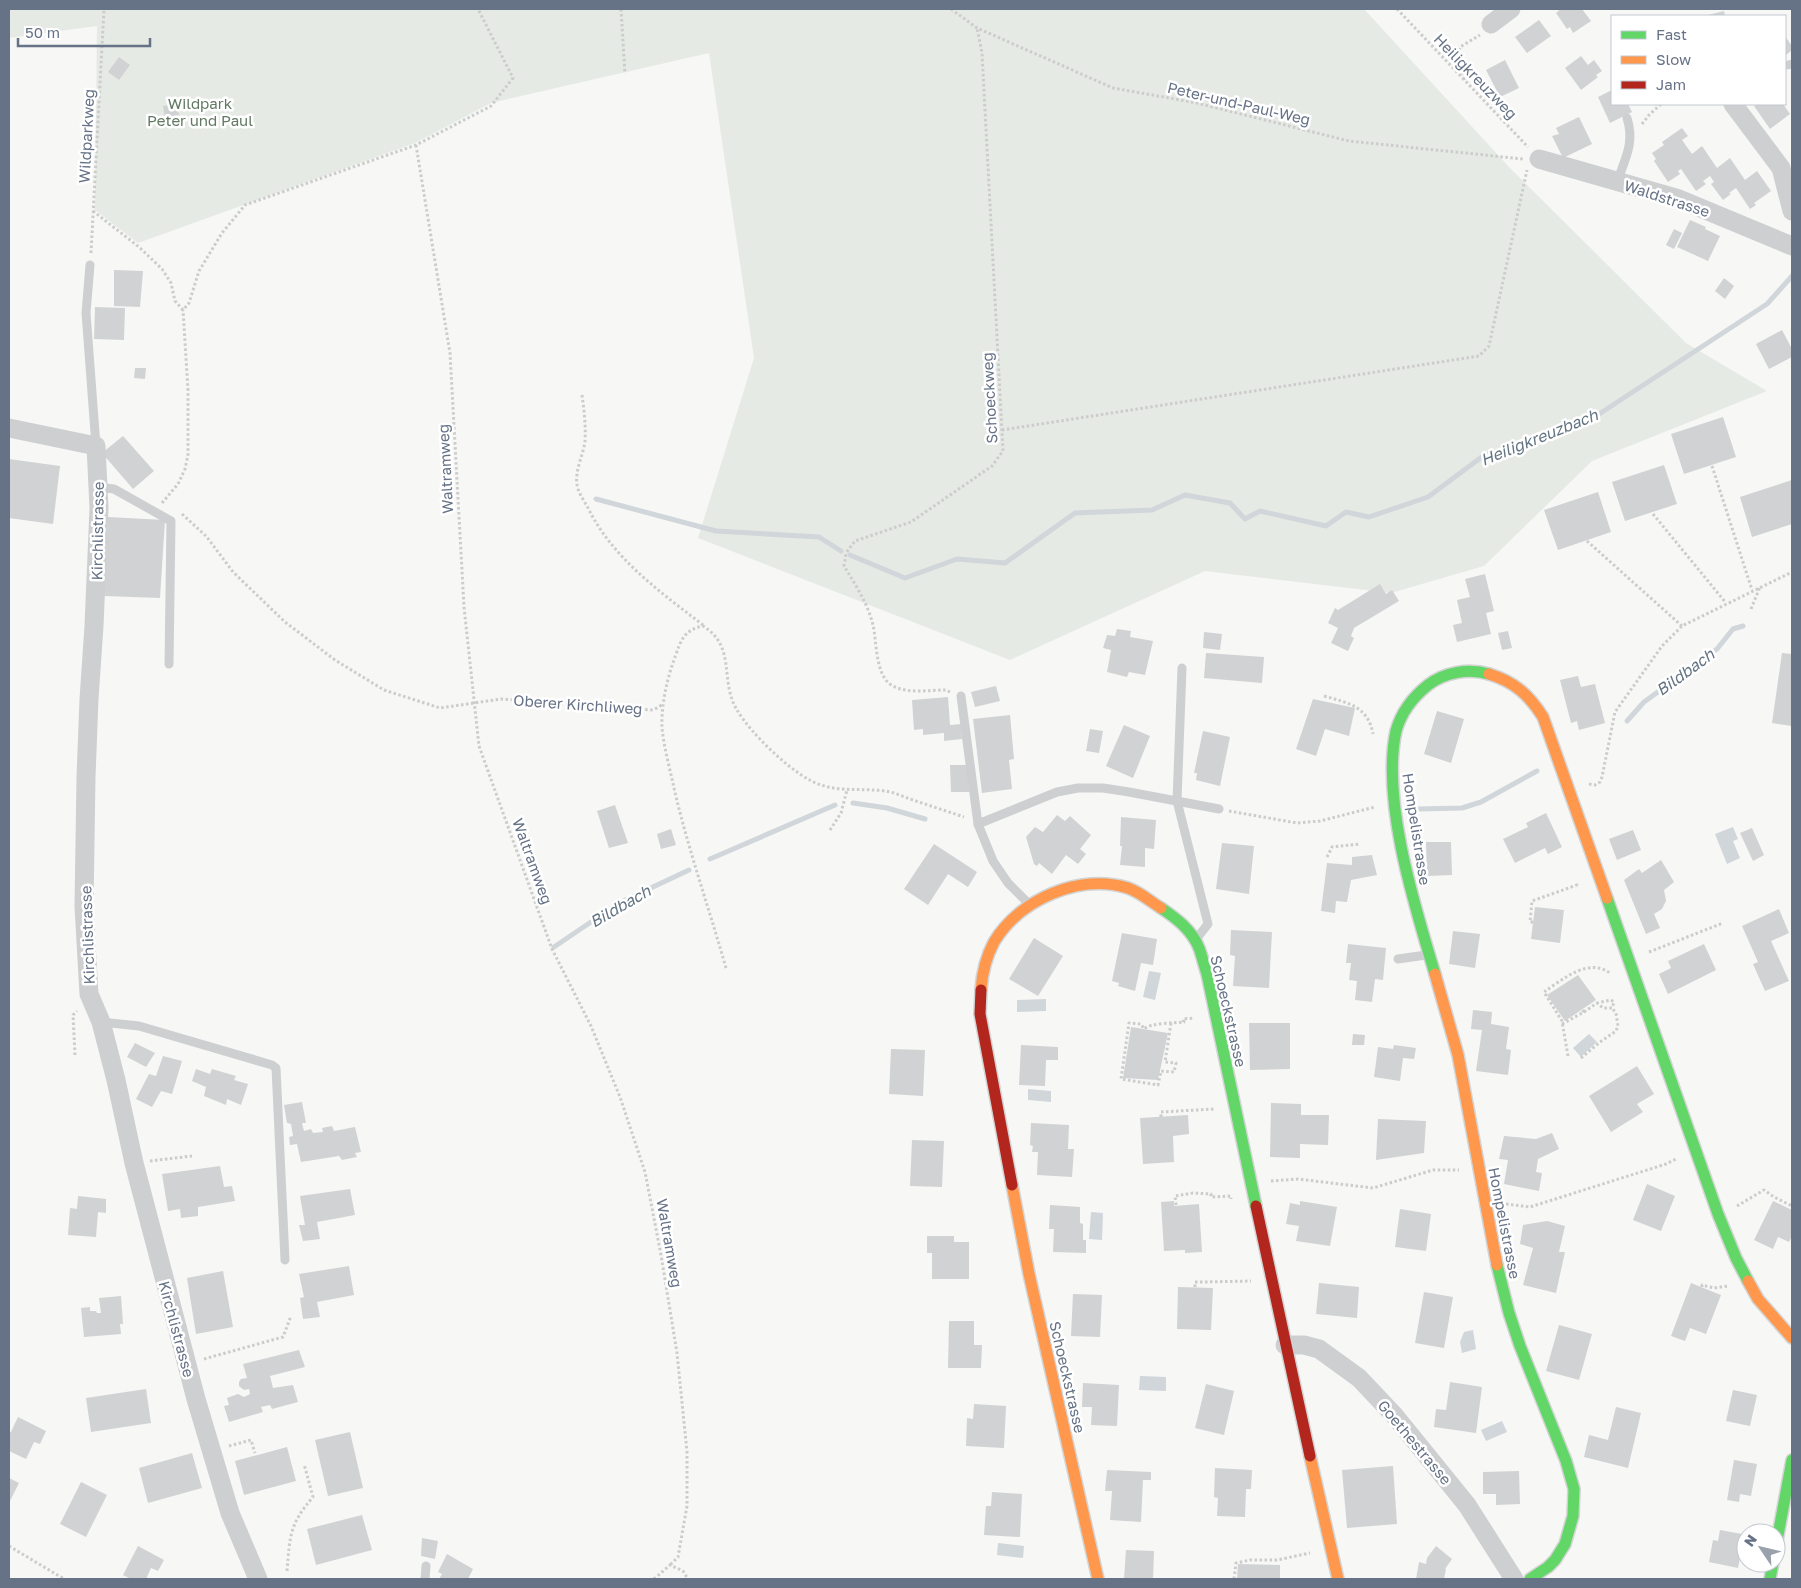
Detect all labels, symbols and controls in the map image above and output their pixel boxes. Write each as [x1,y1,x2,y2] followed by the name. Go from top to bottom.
[18,15,150,47] scale bar
[1611,15,1786,105] legend
[25,23,60,41] text: 50 m
[1656,25,1687,43] text: Fast
[1431,30,1521,122] street label: Heiligkreuzweg
[1656,50,1691,68] text: Slow
[1656,75,1686,93] text: Jam
[1166,78,1312,128] street label: Peter-und-Paul-Weg
[75,88,97,184] street label: Wildparkweg
[147,94,253,129] park label: Wildpark Peter und Paul
[1622,176,1712,220] street label: Waldstrasse
[978,352,1000,444] street label: Schoeckweg
[1477,404,1602,470] water label: Heiligkreuzbach
[434,424,456,514] street label: Waltramweg
[87,481,107,581] street label: Kirchlistrasse
[1652,643,1719,700] water label: Bildbach
[513,691,643,717] street label: Oberer Kirchliweg
[1399,772,1435,887] street label: Hompelistrasse
[509,816,557,906] street label: Waltramweg
[586,880,655,931] water label: Bildbach
[76,885,98,985] street label: Kirchlistrasse
[1207,953,1251,1069] street label: Schoeckstrasse
[1485,1166,1525,1281] street label: Hompelistrasse
[653,1197,687,1289] street label: Waltramweg
[155,1279,199,1379] street label: Kirchlistrasse
[1046,1319,1090,1435] street label: Schoeckstrasse
[1374,1396,1456,1488] street label: Goethestrasse
[1736,1523,1786,1573] north arrow
[1740,1531,1760,1549] text: N

